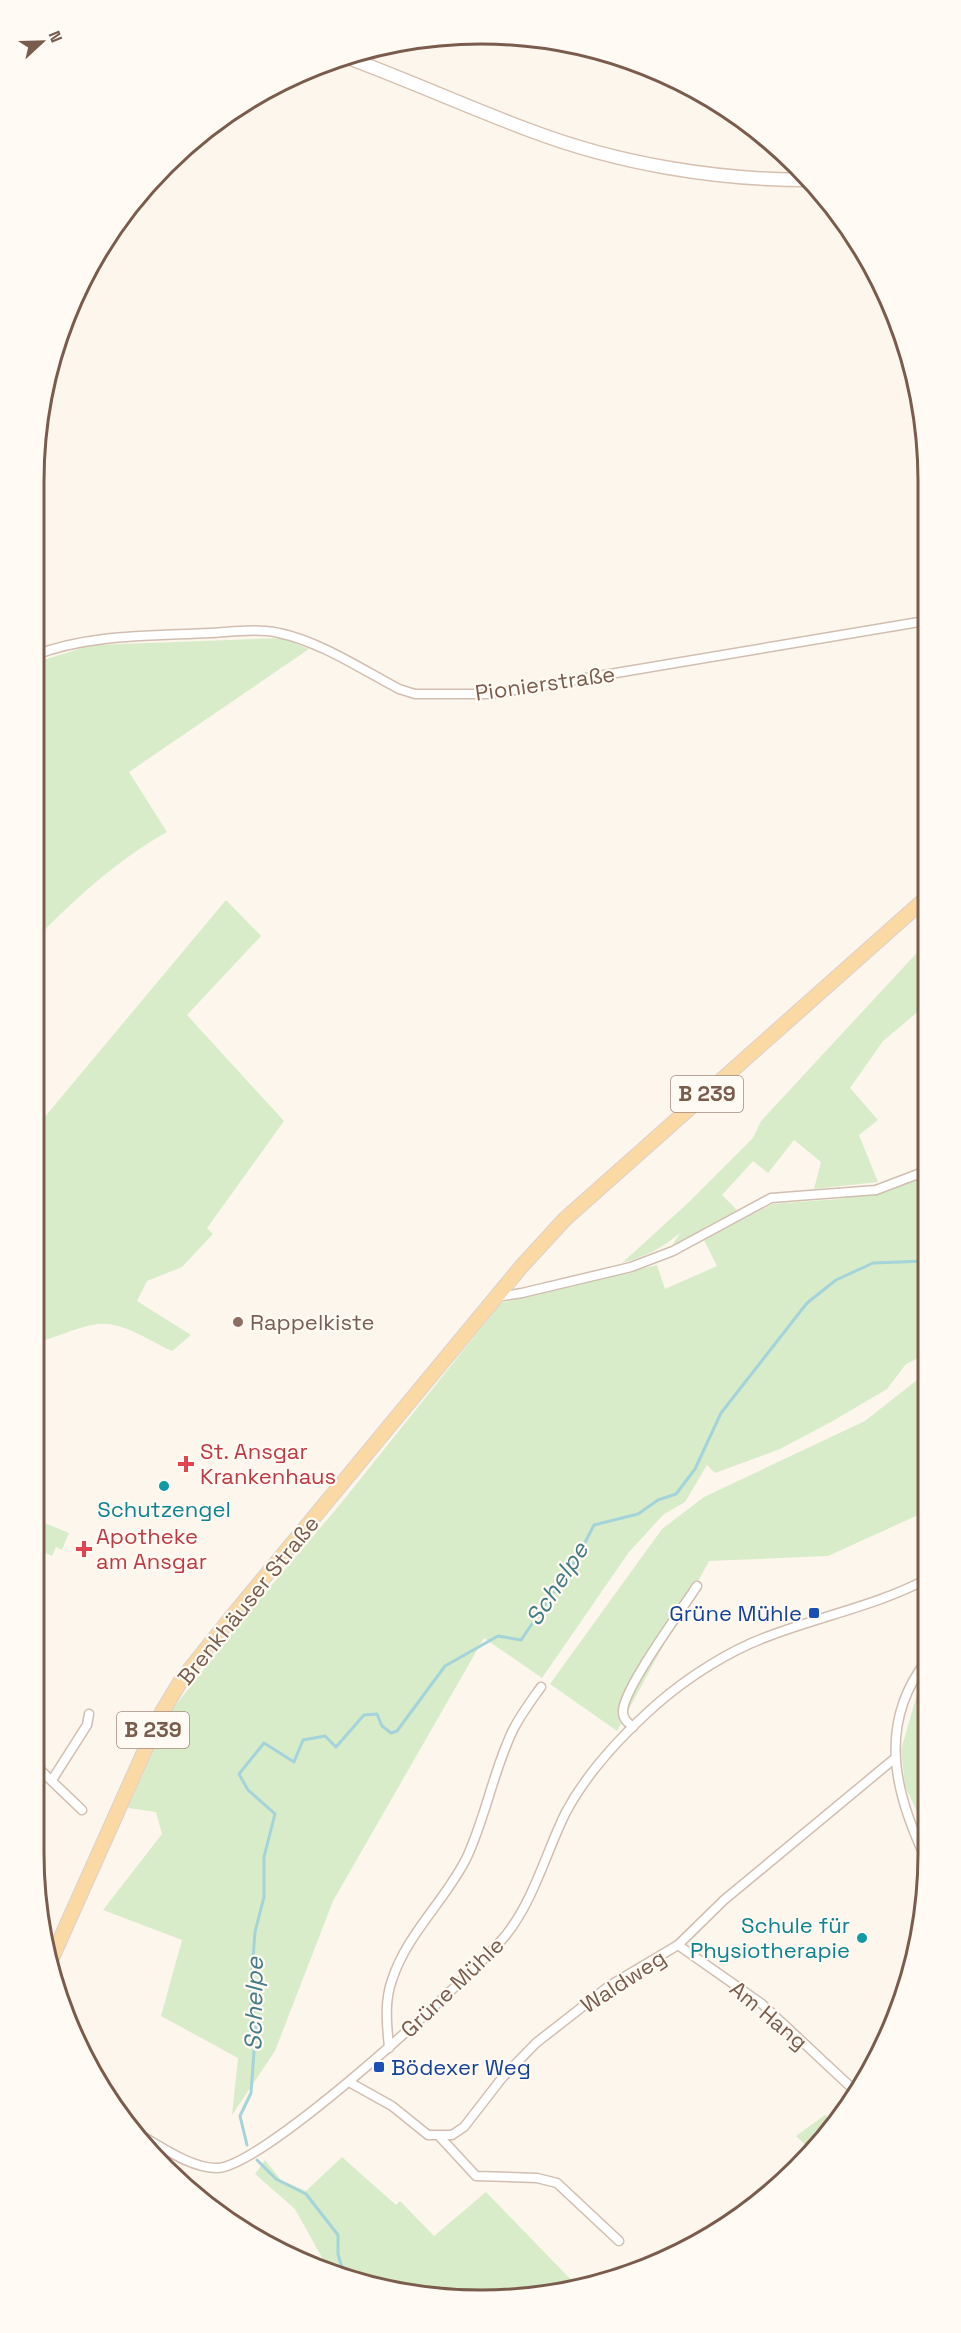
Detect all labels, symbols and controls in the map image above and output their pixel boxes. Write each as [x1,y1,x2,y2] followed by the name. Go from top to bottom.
[12,12,72,72] north arrow
[44,28,67,45] text: N
[473,659,617,707] street label: Pionierstraße
[671,1076,743,1112] road number: B 239
[250,1308,375,1336] place label: Rappelkiste
[231,1315,245,1329] marker: Rappelkiste
[200,1437,336,1490] place label: St. Ansgar Krankenhaus
[177,1455,195,1473] marker: St. Ansgar Krankenhaus
[157,1479,171,1493] marker: Schutzengel
[97,1495,231,1523] place label: Schutzengel
[171,1510,325,1690] street label: Brenkhäuser Straße
[96,1522,207,1575] place label: Apotheke am Ansgar
[518,1535,595,1631] water label: Schelpe
[77,1542,91,1556] marker: Apotheke am Ansgar
[669,1599,802,1627] place label: Grüne Mühle
[807,1606,821,1620] marker: Grüne Mühle
[117,1712,189,1748] road number: B 239
[690,1911,850,1964] place label: Schule für Physiotherapie
[394,1931,510,2043] street label: Grüne Mühle
[855,1931,869,1945] marker: Schule für Physiotherapie
[575,1943,671,2019] street label: Waldweg
[237,1956,270,2051] water label: Schelpe
[724,1974,814,2056] street label: Am Hang
[391,2053,531,2081] place label: Bödexer Weg
[372,2060,386,2074] marker: Bödexer Weg

